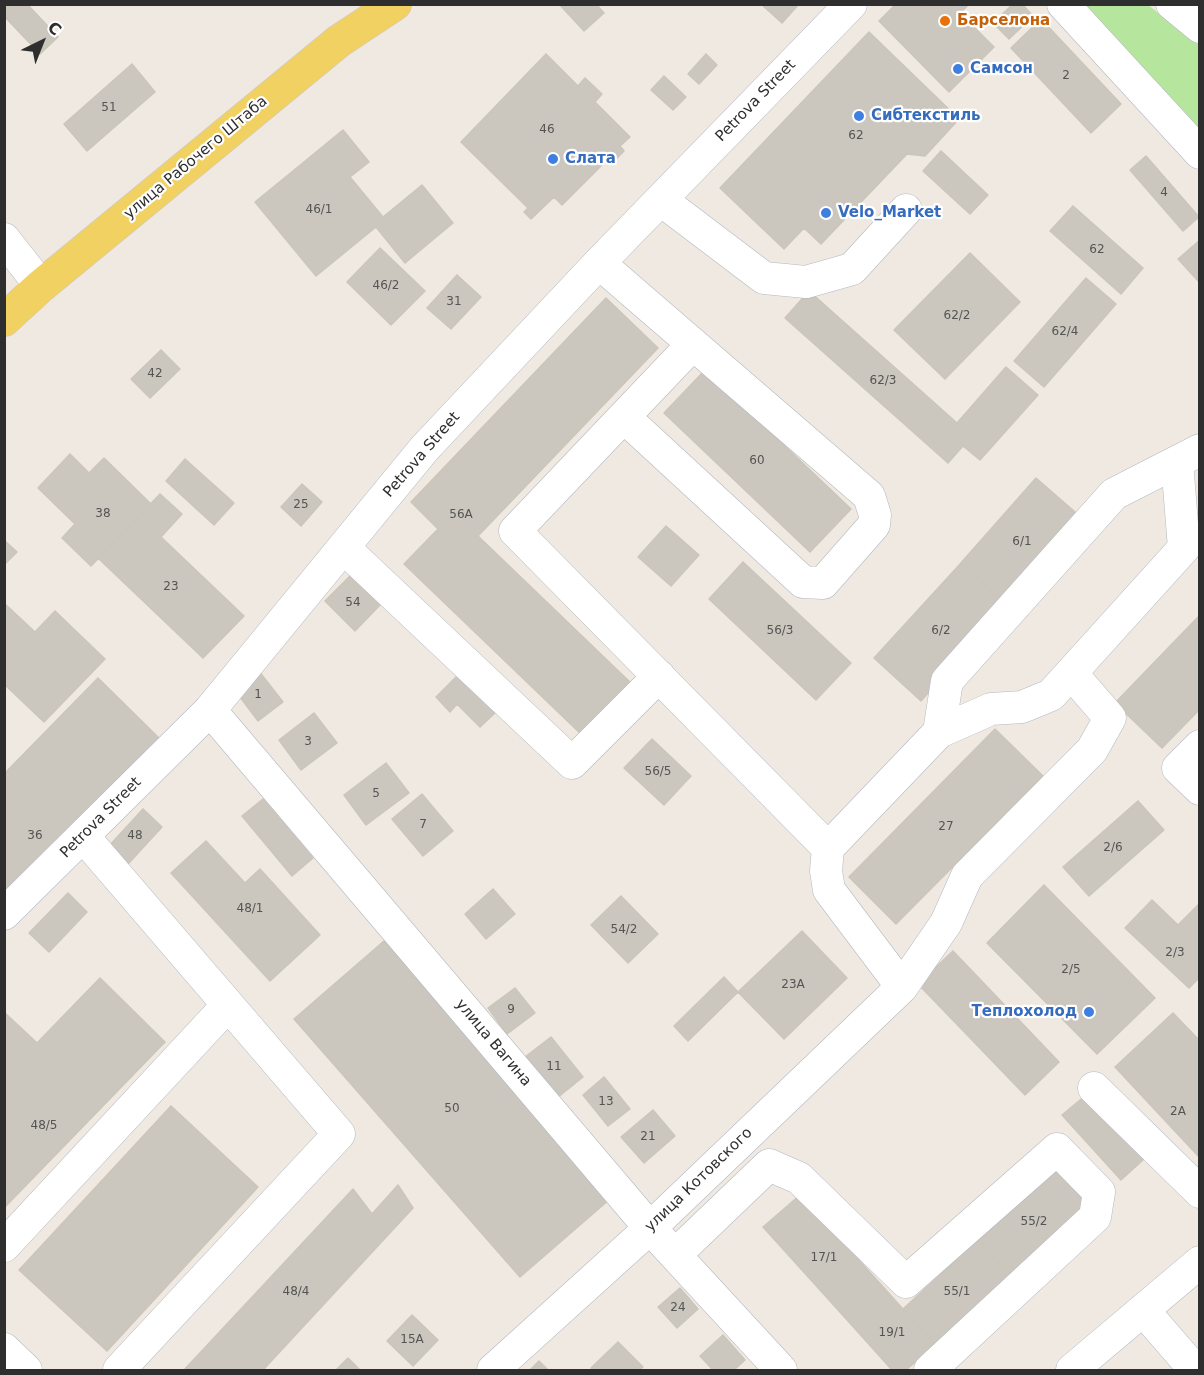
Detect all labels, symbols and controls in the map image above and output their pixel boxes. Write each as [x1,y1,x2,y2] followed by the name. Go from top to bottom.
[12,12,72,72] north arrow
[957,12,1050,30] place label: Барселона
[938,14,952,28] marker: Барселона
[44,18,65,39] text: С
[712,56,800,146] street label: Petrova Street
[970,60,1033,78] place label: Самсон
[951,62,965,76] marker: Самсон
[1062,69,1070,83] house number: 2
[121,93,271,223] street label: улица Рабочего Штаба
[101,101,117,115] house number: 51
[871,107,981,125] place label: Сибтекстиль
[852,109,866,123] marker: Сибтекстиль
[539,123,555,137] house number: 46
[848,129,864,143] house number: 62
[565,150,616,168] place label: Слата
[546,152,560,166] marker: Слата
[1160,186,1168,200] house number: 4
[306,203,332,217] house number: 46/1
[838,204,941,222] place label: Velo_Market
[819,206,833,220] marker: Velo_Market
[1089,243,1105,257] house number: 62
[373,279,399,293] house number: 46/2
[446,295,462,309] house number: 31
[944,309,970,323] house number: 62/2
[1052,325,1078,339] house number: 62/4
[147,367,163,381] house number: 42
[870,374,896,388] house number: 62/3
[380,409,464,501] street label: Petrova Street
[749,454,765,468] house number: 60
[293,498,309,512] house number: 25
[95,507,111,521] house number: 38
[449,508,473,522] house number: 56А
[1012,535,1032,549] house number: 6/1
[163,580,179,594] house number: 23
[345,596,361,610] house number: 54
[767,624,793,638] house number: 56/3
[931,624,951,638] house number: 6/2
[254,688,262,702] house number: 1
[304,735,312,749] house number: 3
[645,765,671,779] house number: 56/5
[57,774,145,862] street label: Petrova Street
[372,787,380,801] house number: 5
[419,818,427,832] house number: 7
[938,820,954,834] house number: 27
[27,829,43,843] house number: 36
[127,829,143,843] house number: 48
[1103,841,1123,855] house number: 2/6
[237,902,263,916] house number: 48/1
[611,923,637,937] house number: 54/2
[1165,946,1185,960] house number: 2/3
[1061,963,1081,977] house number: 2/5
[781,978,805,992] house number: 23А
[451,996,535,1090] street label: улица Вагина
[507,1003,515,1017] house number: 9
[972,1003,1077,1021] place label: Теплохолод
[1082,1005,1096,1019] marker: Теплохолод
[546,1060,562,1074] house number: 11
[598,1095,614,1109] house number: 13
[444,1102,460,1116] house number: 50
[1170,1105,1186,1119] house number: 2А
[31,1119,57,1133] house number: 48/5
[641,1124,757,1236] street label: улица Котовского
[640,1130,656,1144] house number: 21
[1021,1215,1047,1229] house number: 55/2
[811,1251,837,1265] house number: 17/1
[283,1285,309,1299] house number: 48/4
[944,1285,970,1299] house number: 55/1
[670,1301,686,1315] house number: 24
[879,1326,905,1340] house number: 19/1
[400,1333,424,1347] house number: 15А

